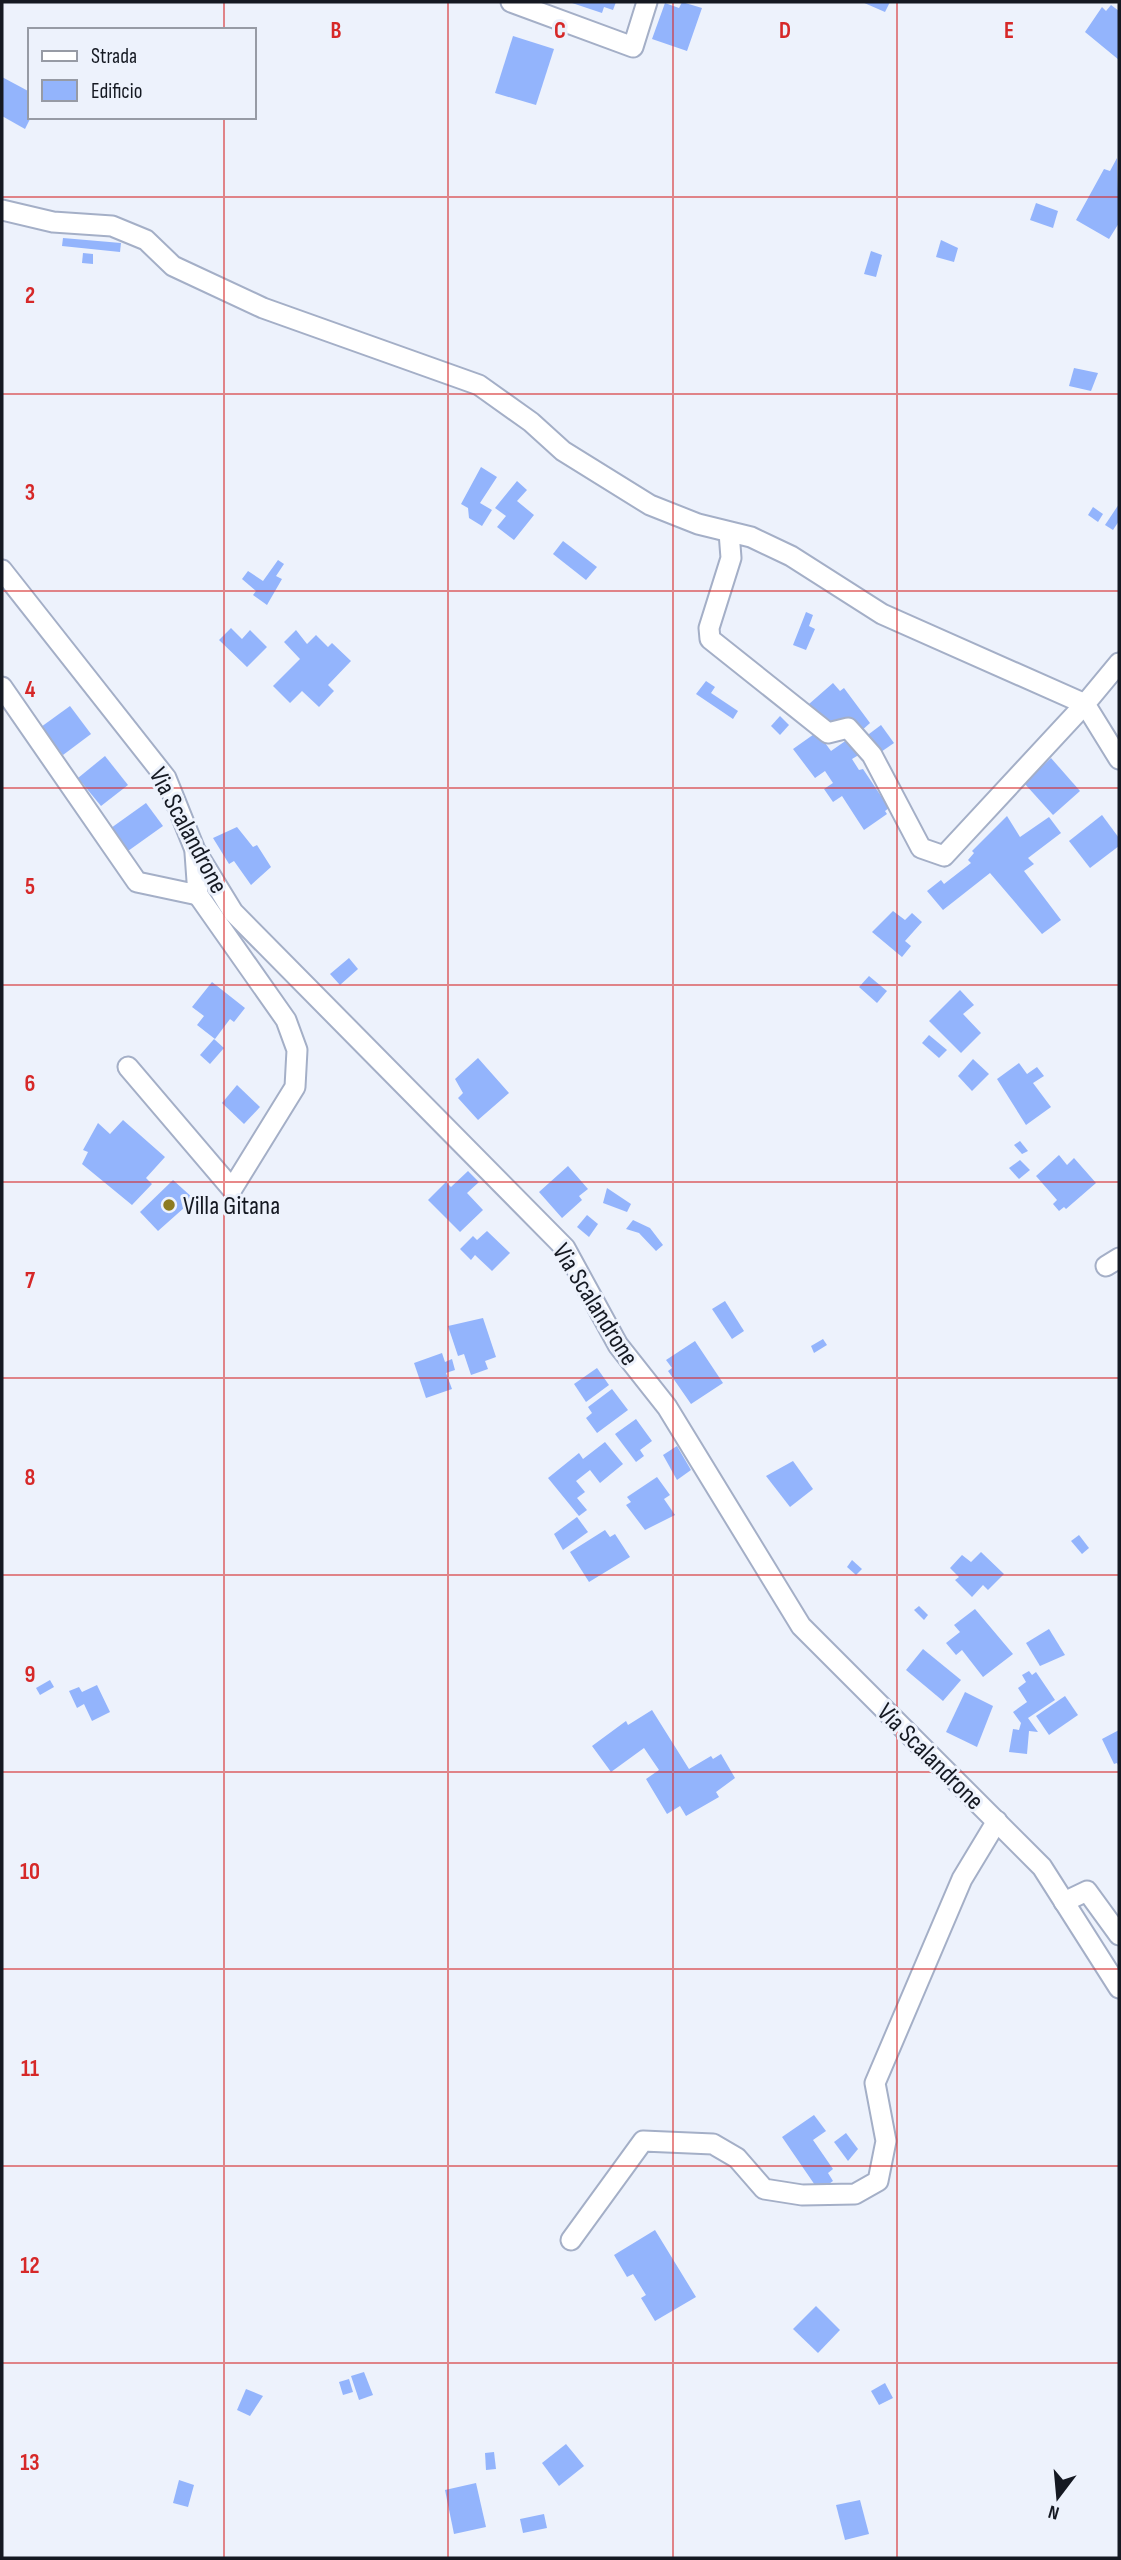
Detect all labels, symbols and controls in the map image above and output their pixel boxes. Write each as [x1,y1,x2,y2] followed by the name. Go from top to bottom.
[331,17,342,45] text: B
[554,17,566,45] text: C
[779,17,791,45] text: D
[1004,17,1014,45] text: E
[28,28,256,119] legend
[91,44,137,69] text: Strada
[91,79,142,104] text: Edificio
[25,282,35,310] text: 2
[25,479,35,507] text: 3
[25,676,36,704] text: 4
[142,762,234,899] street label: Via Scalandrone
[25,873,35,901] text: 5
[25,1070,35,1098] text: 6
[183,1191,280,1222] place label: Villa Gitana
[161,1197,177,1213] marker: Villa Gitana
[545,1238,644,1372] street label: Via Scalandrone
[25,1267,35,1295] text: 7
[25,1464,36,1492] text: 8
[25,1661,35,1689] text: 9
[870,1697,990,1817] street label: Via Scalandrone
[20,1858,40,1886] text: 10
[21,2055,39,2083] text: 11
[20,2252,40,2280] text: 12
[20,2449,40,2477] text: 13
[1023,2462,1093,2532] north arrow
[1046,2499,1062,2524] text: N

